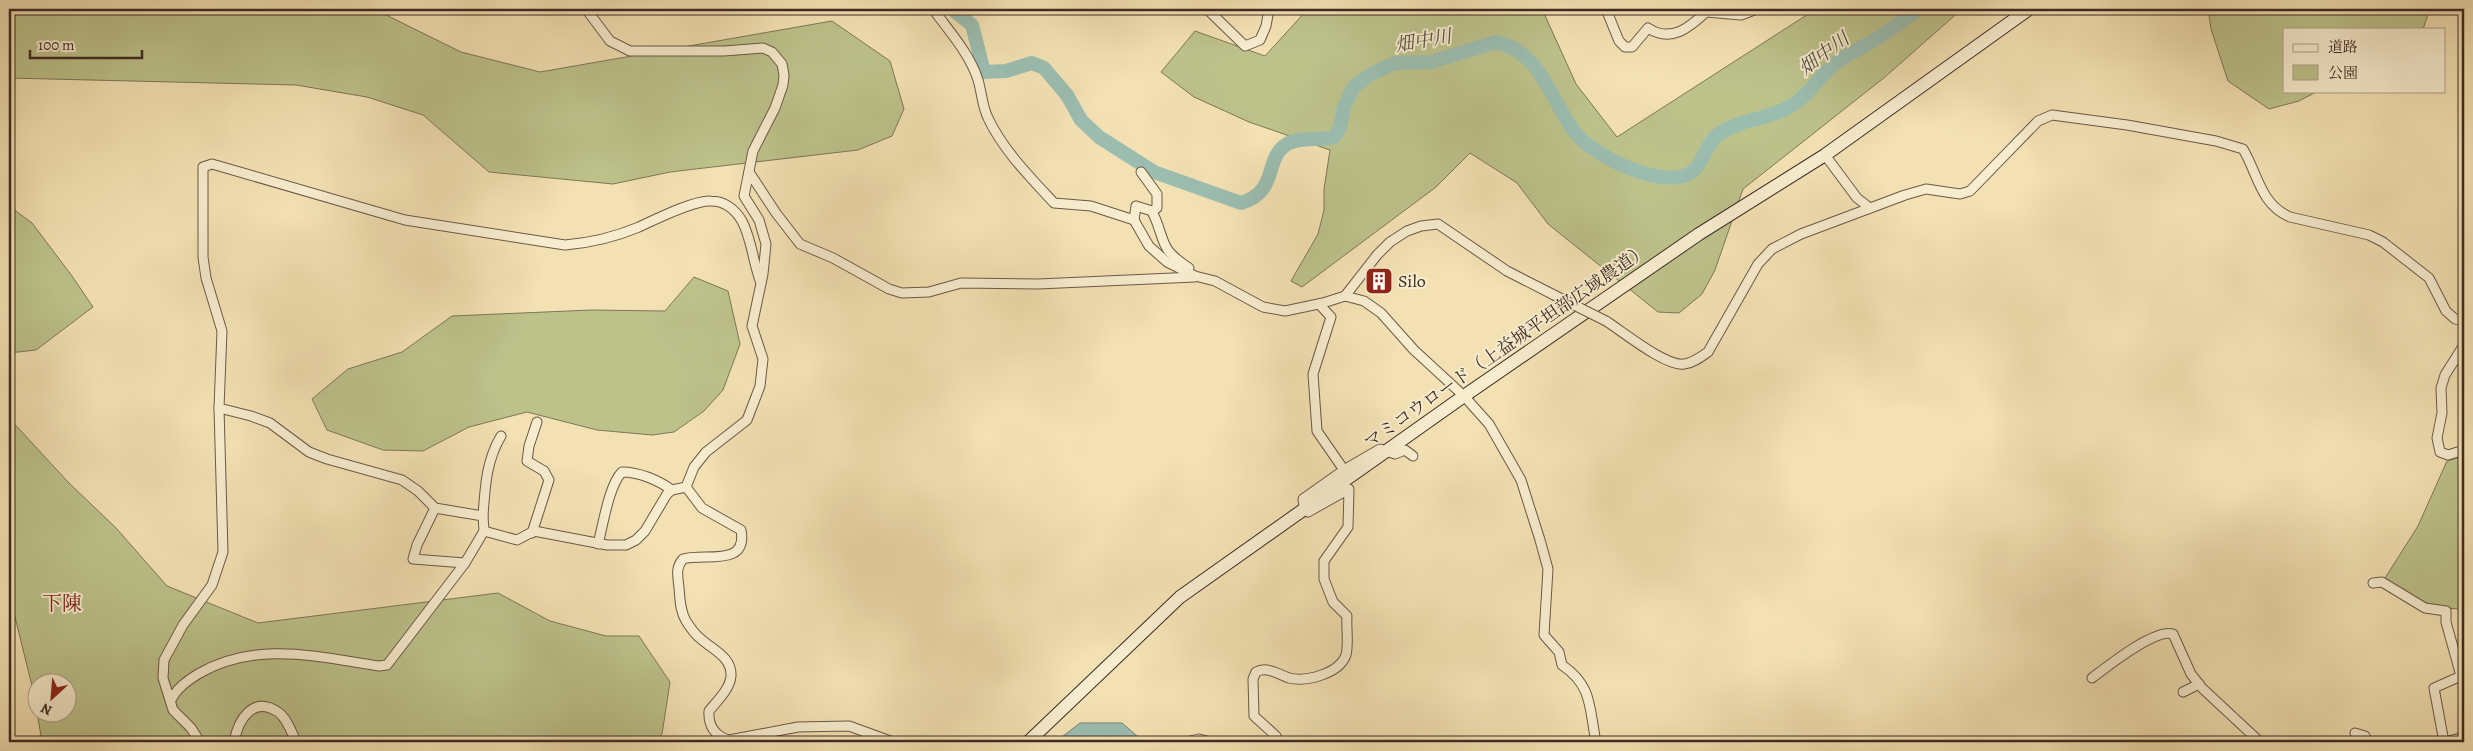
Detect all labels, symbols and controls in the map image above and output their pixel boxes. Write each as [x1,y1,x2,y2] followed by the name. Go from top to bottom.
[1393,23,1455,59] water label: 畑中川
[1793,25,1856,82] water label: 畑中川
[30,28,142,60] scale bar
[2283,28,2446,92] legend
[38,35,75,55] text: 100 m
[2328,37,2358,57] text: 道路
[2328,63,2358,83] text: 公園
[1359,238,1653,454] street label: マミコウロード（上益城平坦部広域農道）
[1364,266,1394,296] building icon: Silo
[1398,269,1426,293] place label: Silo
[42,590,82,617] district label: 下陳
[28,674,78,724] north arrow
[38,698,55,720] text: N

